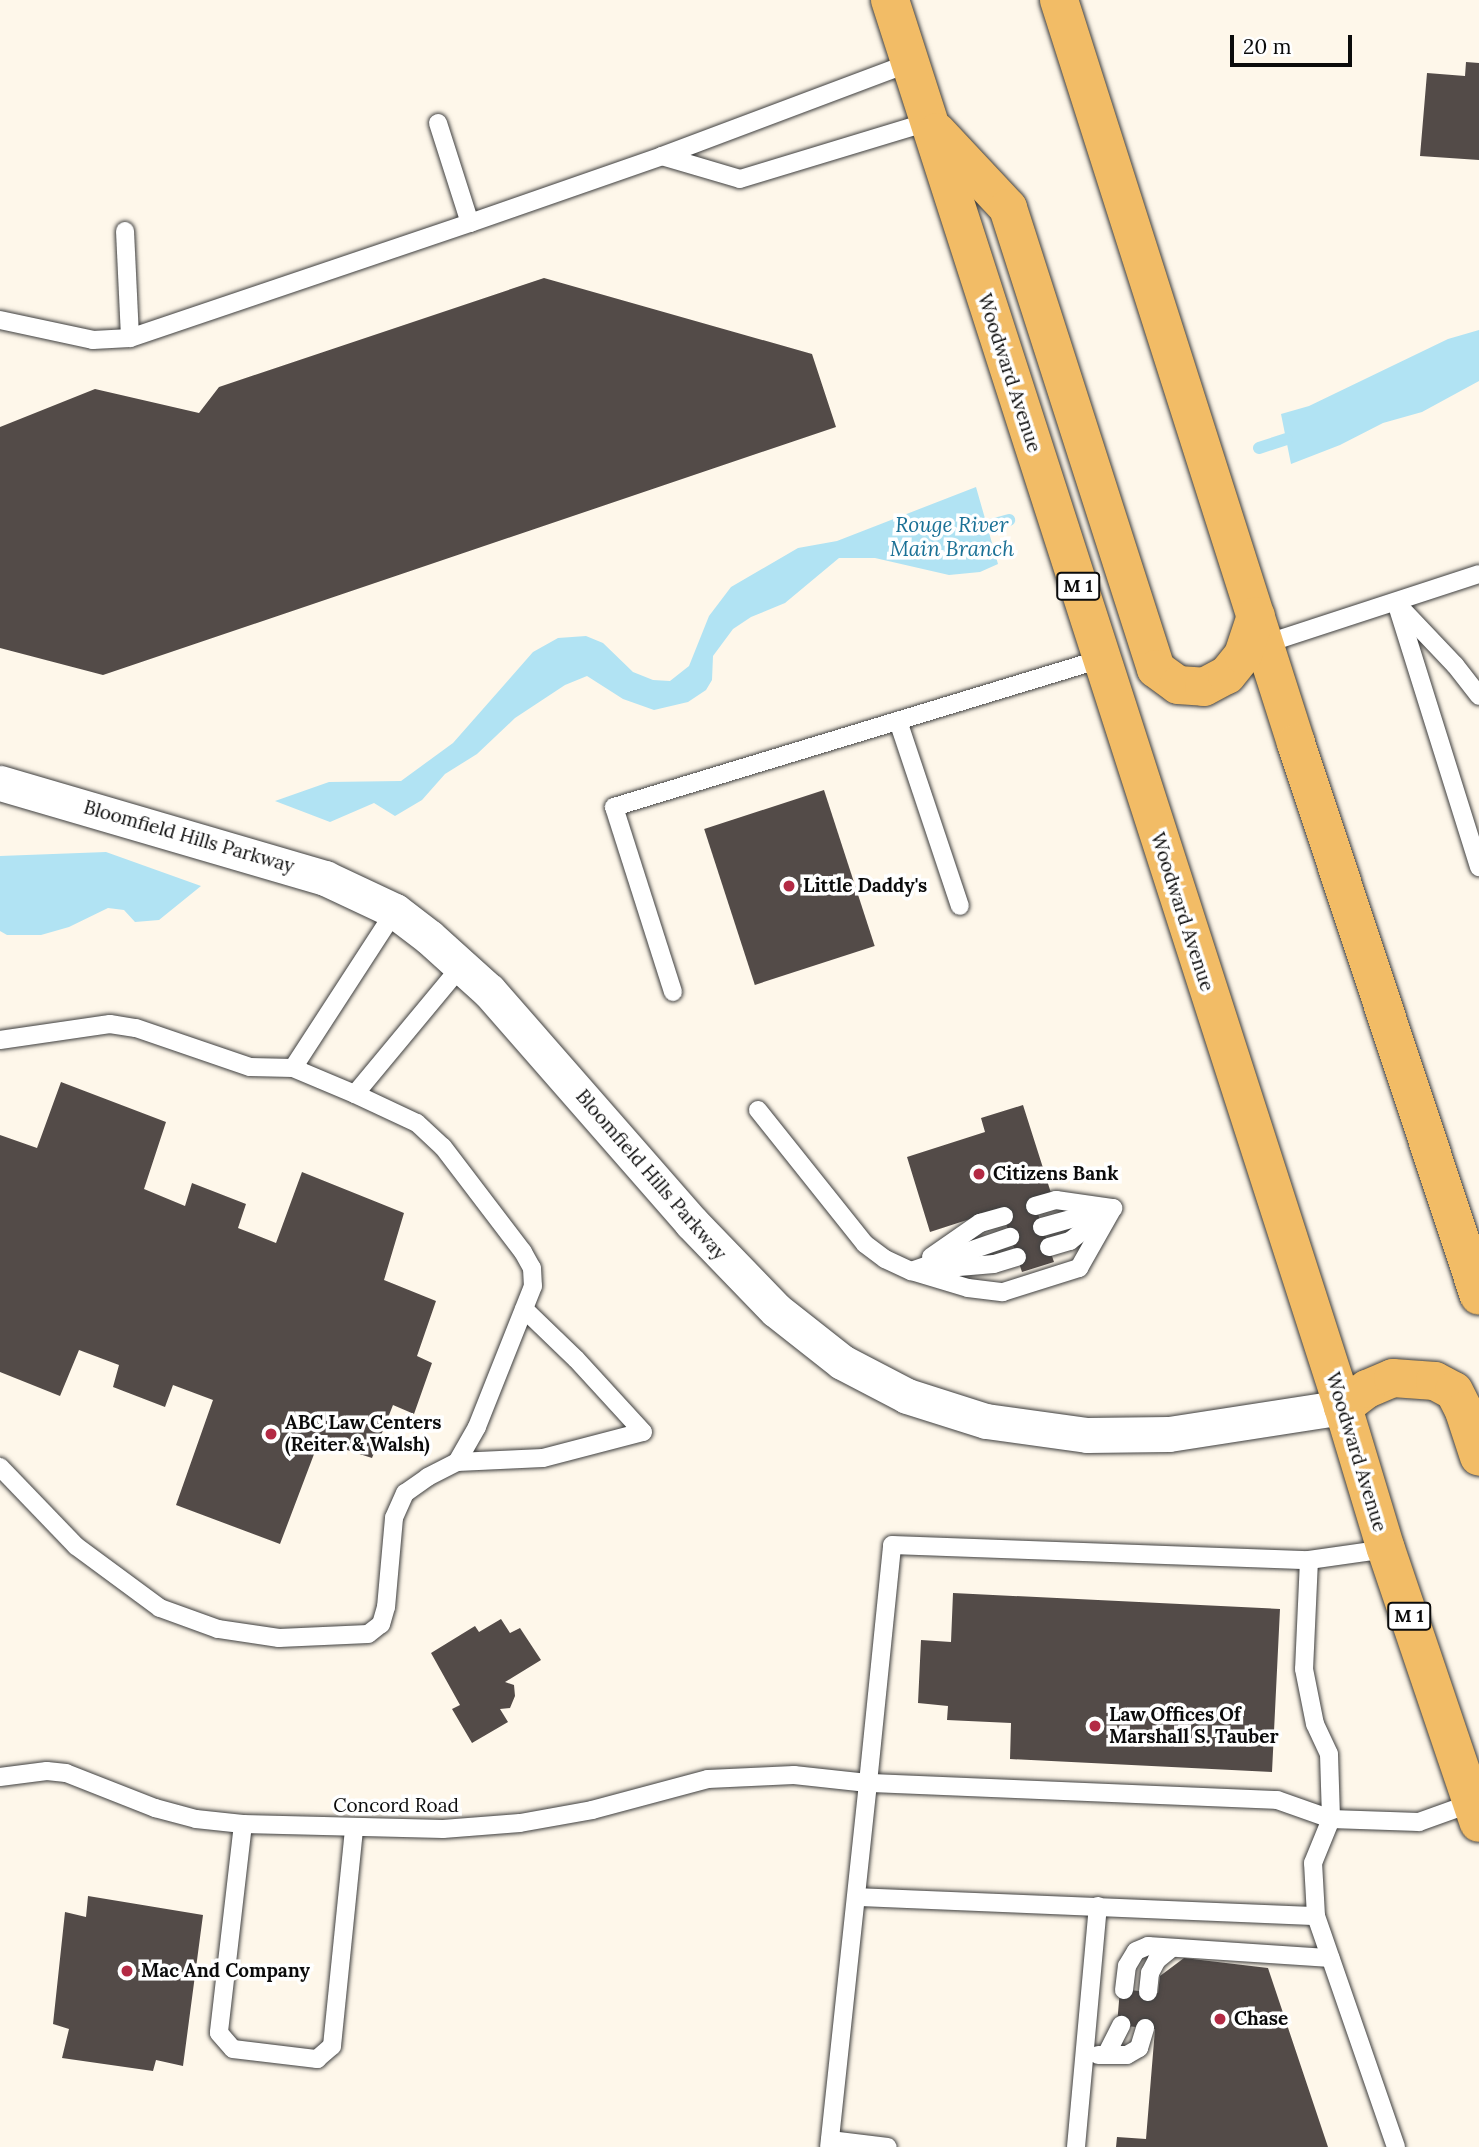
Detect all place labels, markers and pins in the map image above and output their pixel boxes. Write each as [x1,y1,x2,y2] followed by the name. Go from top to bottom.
[803,875,927,897] place label: Little Daddy's
[781,878,797,894] marker: Little Daddy's
[993,1163,1119,1185] place label: Citizens Bank
[971,1166,987,1182] marker: Citizens Bank
[285,1412,442,1456] place label: ABC Law Centers (Reiter & Walsh)
[263,1426,279,1442] marker: ABC Law Centers (Reiter & Walsh)
[1109,1704,1279,1748] place label: Law Offices Of Marshall S. Tauber
[1087,1718,1103,1734] marker: Law Offices Of Marshall S. Tauber
[141,1960,310,1982] place label: Mac And Company
[119,1963,135,1979] marker: Mac And Company
[1234,2008,1288,2030] place label: Chase
[1212,2011,1228,2027] marker: Chase

